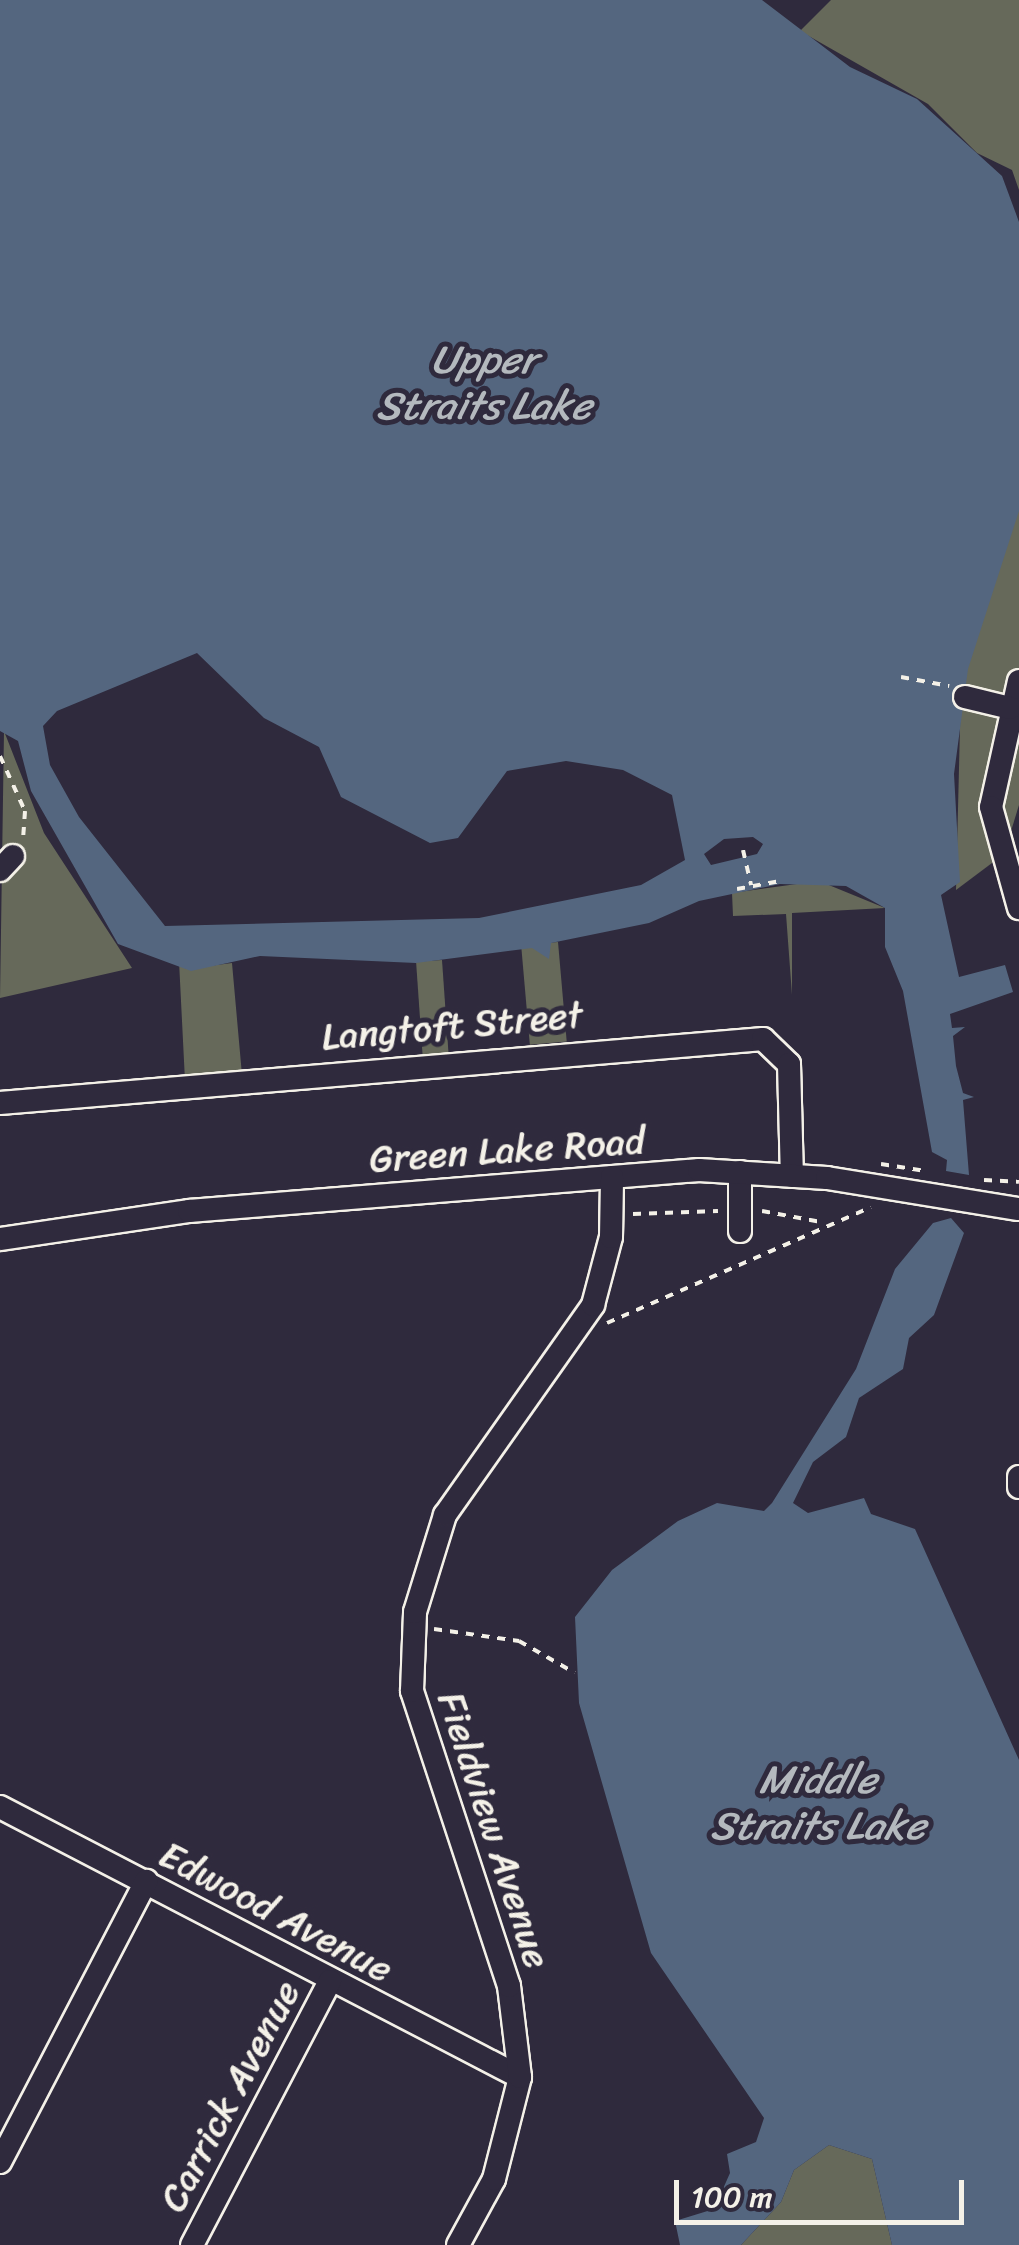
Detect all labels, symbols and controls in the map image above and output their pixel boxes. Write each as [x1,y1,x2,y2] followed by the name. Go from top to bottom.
[376,336,592,430] water label: Upper Straits Lake
[319,992,585,1060] street label: Langtoft Street
[368,1118,646,1182] street label: Green Lake Road
[428,1687,560,1973] street label: Fieldview Avenue
[710,1756,926,1850] water label: Middle Straits Lake
[152,1831,400,1993] street label: Edwood Avenue
[150,1973,310,2219] street label: Carrick Avenue
[679,2160,969,2222] scale bar
[691,2170,773,2224] text: 100 m

